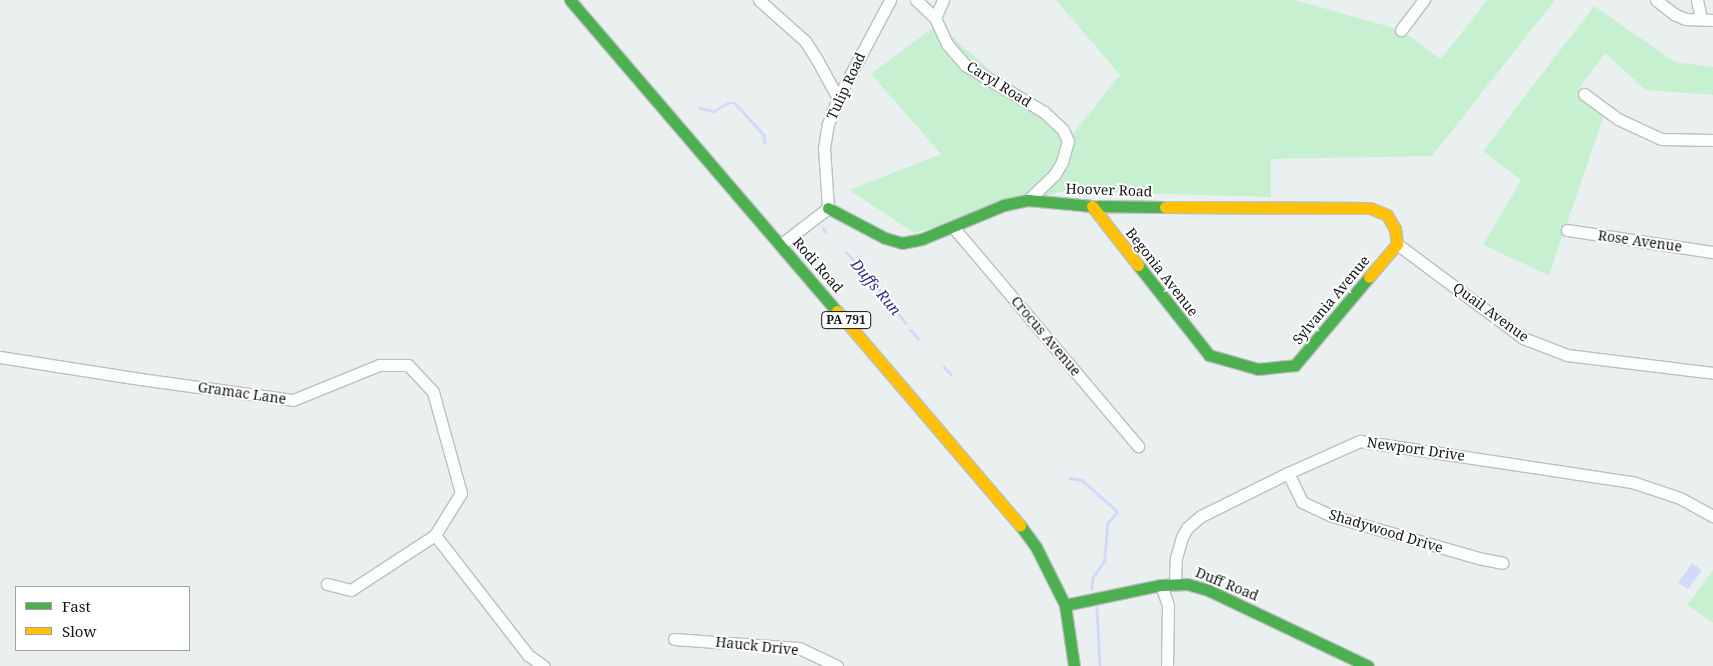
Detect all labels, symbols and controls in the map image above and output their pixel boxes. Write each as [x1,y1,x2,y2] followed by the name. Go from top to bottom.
[823,50,869,122] street label: Tulip Road
[964,58,1034,110] street label: Caryl Road
[1065,180,1153,200] street label: Hoover Road
[1122,225,1202,319] street label: Begonia Avenue
[1597,227,1683,255] street label: Rose Avenue
[789,234,847,296] street label: Rodi Road
[1289,252,1373,348] street label: Sylvania Avenue
[847,255,905,319] water label: Duffs Run
[1450,279,1532,345] street label: Quail Avenue
[1008,293,1084,379] street label: Crocus Avenue
[821,310,871,330] road number: PA 791
[197,378,287,408] street label: Gramac Lane
[1366,434,1466,464] street label: Newport Drive
[1327,506,1445,556] street label: Shadywood Drive
[1193,564,1261,604] street label: Duff Road
[15,586,190,651] legend
[62,596,91,616] text: Fast
[62,621,96,641] text: Slow
[715,633,799,659] street label: Hauck Drive

